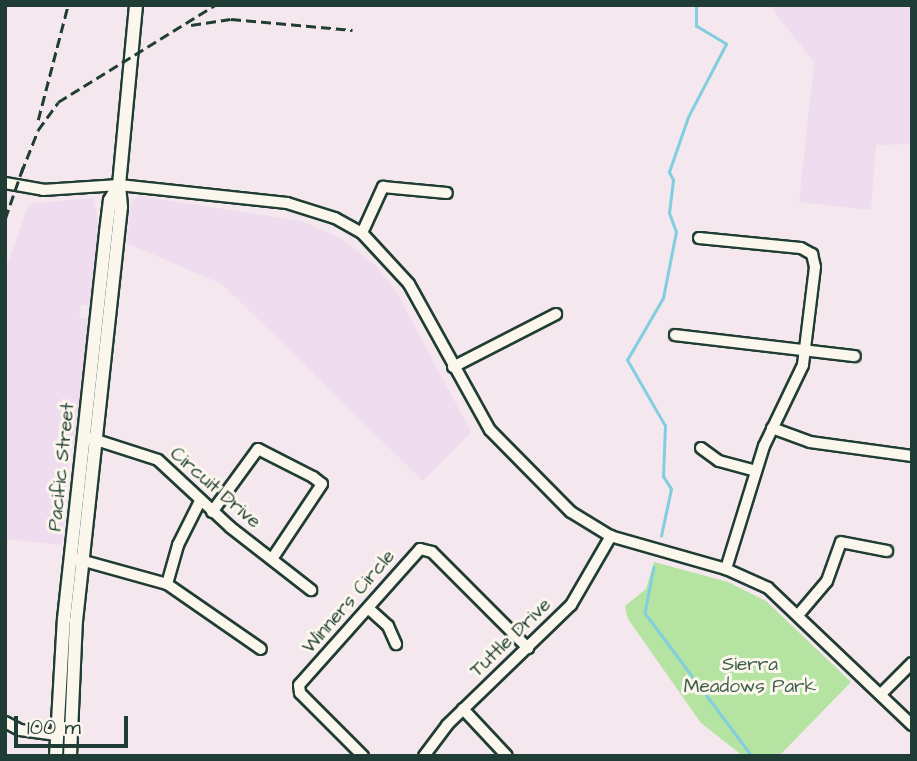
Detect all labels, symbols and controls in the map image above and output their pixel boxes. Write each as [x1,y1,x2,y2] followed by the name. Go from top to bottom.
[44,402,80,532] street label: Pacific Street
[165,443,265,533] street label: Circuit Drive
[298,546,400,658] street label: Winners Circle
[466,594,556,682] street label: Tuttle Drive
[684,654,816,698] park label: Sierra Meadows Park
[18,702,131,746] scale bar
[27,713,81,742] text: 100 m

